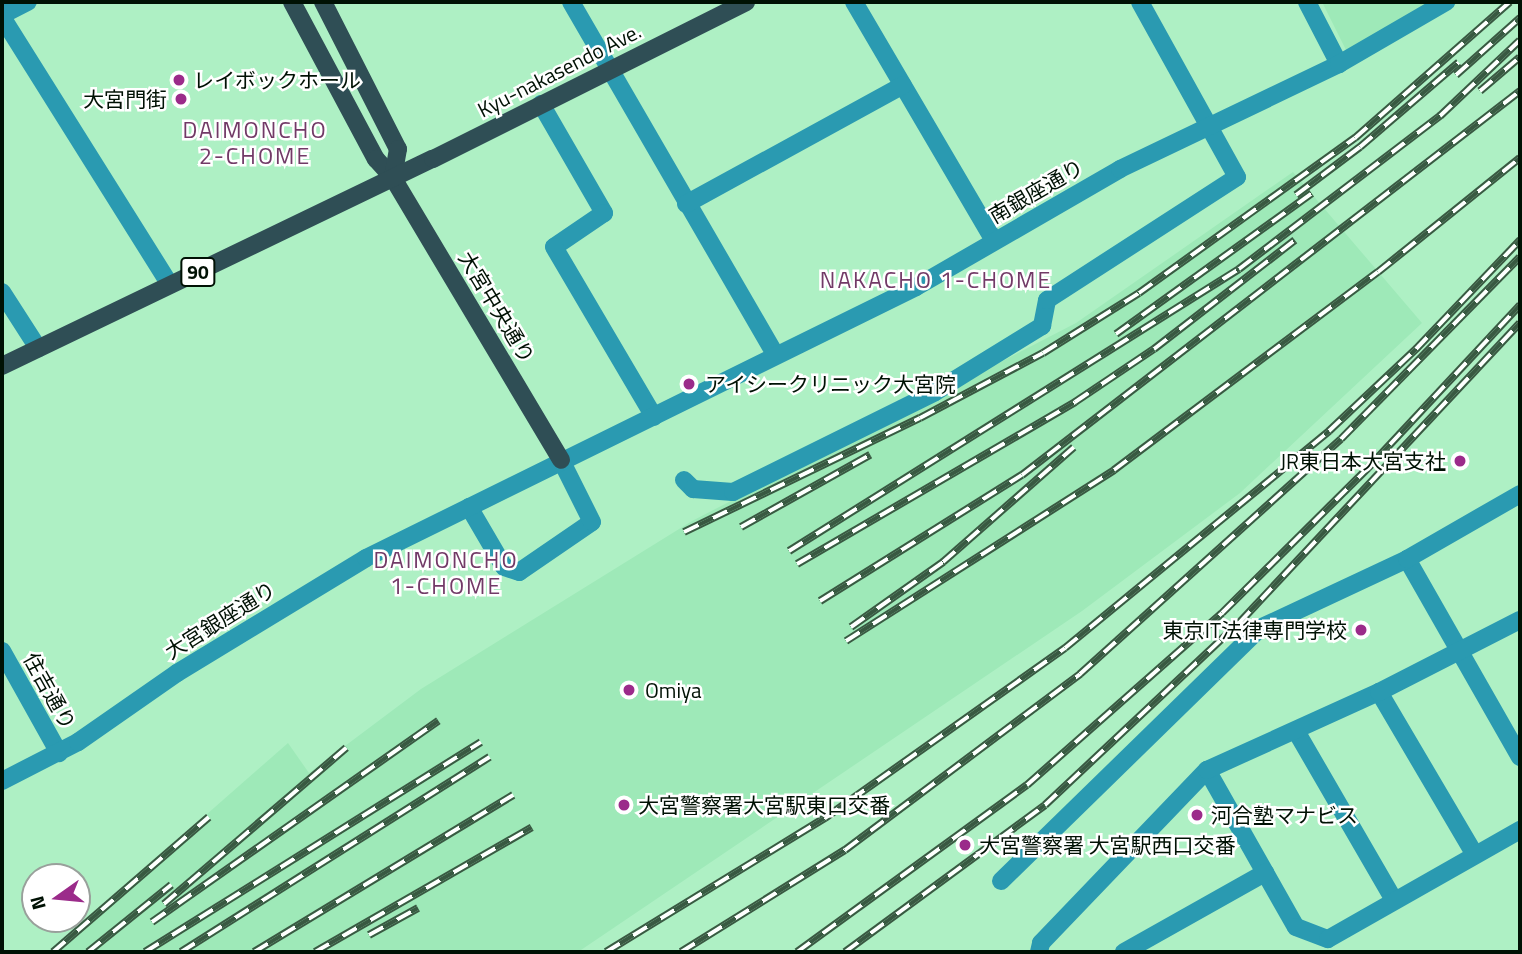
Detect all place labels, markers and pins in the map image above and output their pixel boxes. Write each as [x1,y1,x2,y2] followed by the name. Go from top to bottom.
[193,67,361,93] place label: レイボックホール
[171,72,187,88] marker: レイボックホール
[83,86,167,112] place label: 大宮門街
[173,91,189,107] marker: 大宮門街
[705,371,957,397] place label: アイシークリニック大宮院
[679,374,699,394] marker: アイシークリニック大宮院
[1280,448,1446,474] place label: JR東日本大宮支社
[1452,453,1468,469] marker: JR東日本大宮支社
[1163,617,1347,643] place label: 東京IT法律専門学校
[1353,622,1369,638] marker: 東京IT法律専門学校
[645,677,701,703] place label: Omiya
[619,680,639,700] marker: Omiya
[638,792,890,818] place label: 大宮警察署大宮駅東口交番
[616,797,632,813] marker: 大宮警察署大宮駅東口交番
[1211,802,1358,828] place label: 河合塾マナビス
[1189,807,1205,823] marker: 河合塾マナビス
[979,832,1236,858] place label: 大宮警察署 大宮駅西口交番
[957,837,973,853] marker: 大宮警察署 大宮駅西口交番

